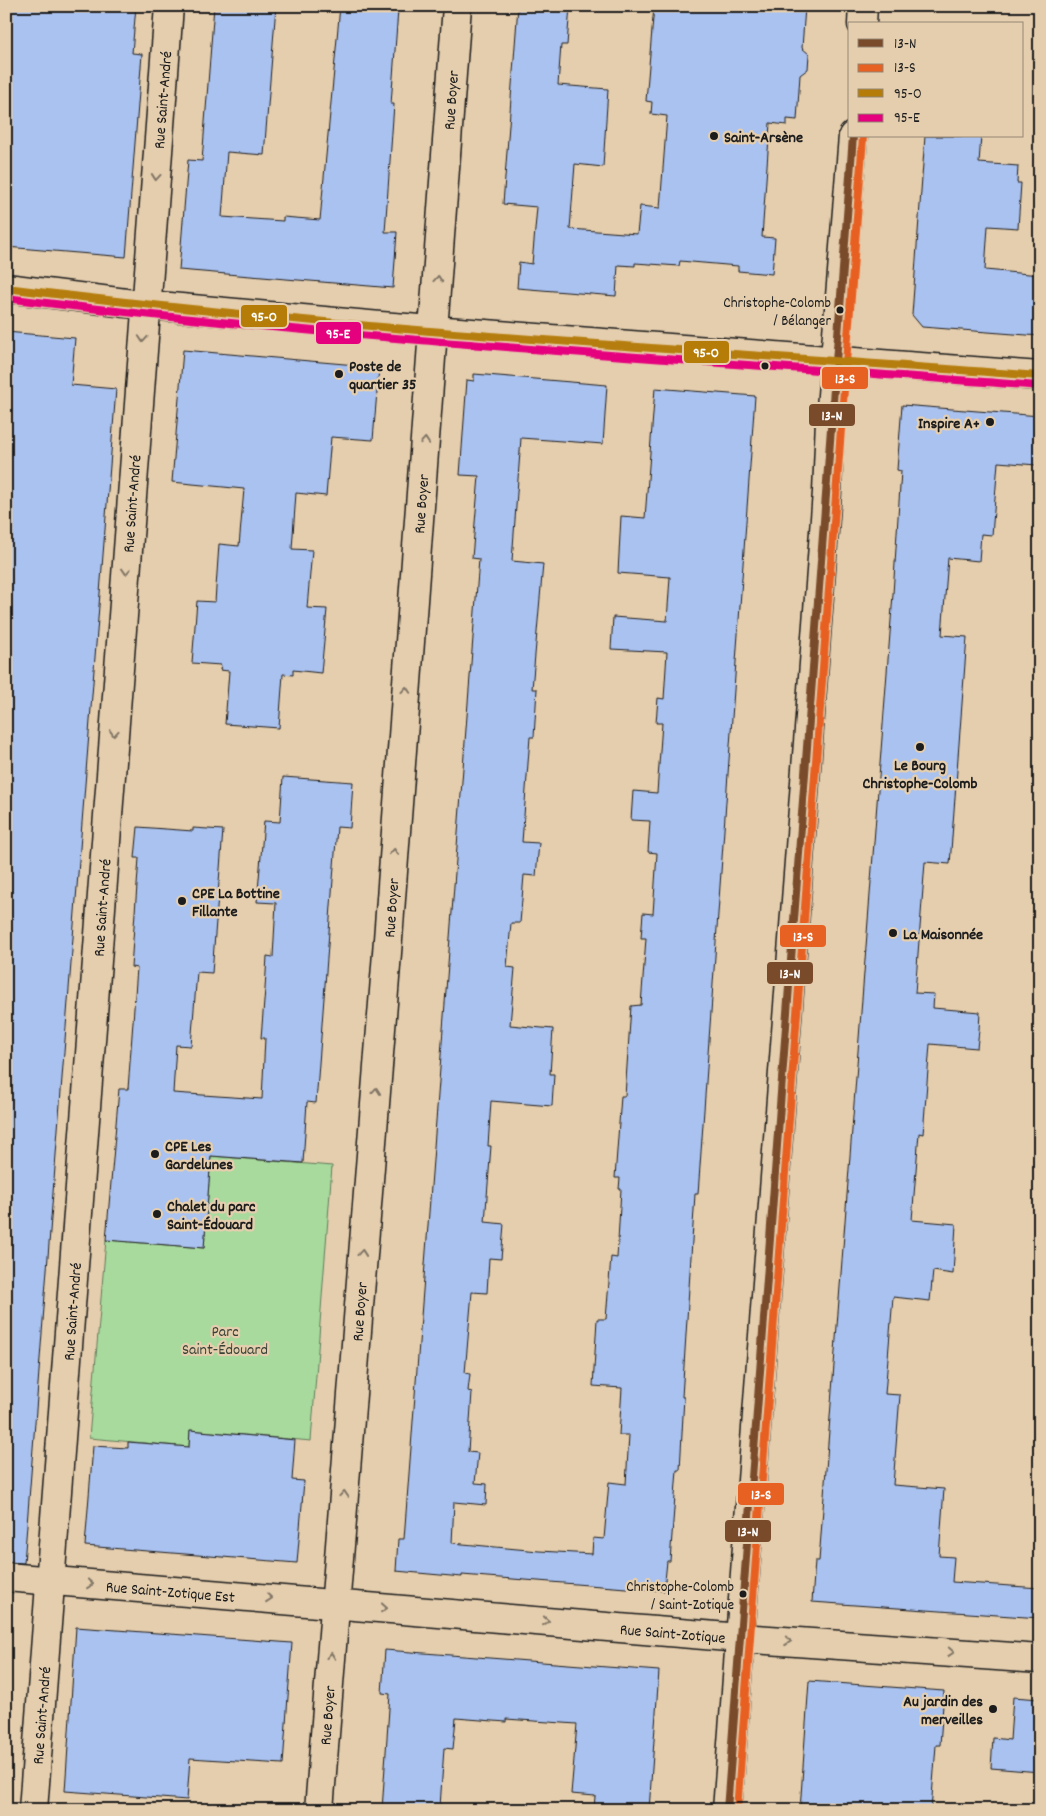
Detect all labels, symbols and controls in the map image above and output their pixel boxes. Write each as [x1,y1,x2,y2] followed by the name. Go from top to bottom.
[848,22,1024,138] legend
[894,34,917,56] text: 13-N
[149,50,179,150] street label: Rue Saint-André
[894,58,916,80] text: 13-S
[439,70,466,131] street label: Rue Boyer
[894,84,922,106] text: 95-O
[894,108,920,130] text: 95-E
[724,127,803,150] place label: Saint-Arsène
[708,130,720,142] marker: Saint-Arsène
[150,173,161,181] one-way arrow
[432,274,443,282] one-way arrow
[723,293,831,333] place label: Christophe-Colomb / Bélanger
[240,304,288,328] line badge: 95-O
[835,305,845,315] marker: Christophe-Colomb / Bélanger
[251,308,277,328] text: 95-O
[315,321,362,345] line badge: 95-E
[326,325,351,345] text: 95-E
[137,335,148,343] one-way arrow
[683,340,730,364] line badge: 95-O
[693,344,719,364] text: 95-O
[349,356,416,397] place label: Poste de quartier 35
[760,361,770,371] unlabelled marker
[821,366,869,390] line badge: 13-S
[333,368,345,380] marker: Poste de quartier 35
[835,370,855,390] text: 13-S
[808,403,856,427] line badge: 13-N
[822,407,843,427] text: 13-N
[918,413,980,436] place label: Inspire A+
[984,416,996,428] marker: Inspire A+
[419,436,430,444] one-way arrow
[118,454,148,554] street label: Rue Saint-André
[409,473,436,535] street label: Rue Boyer
[121,567,132,575] one-way arrow
[401,686,412,694] one-way arrow
[109,729,120,737] one-way arrow
[914,741,926,753] marker: Le Bourg Christophe-Colomb
[863,755,978,796] place label: Le Bourg Christophe-Colomb
[389,848,400,856] one-way arrow
[88,858,119,958] street label: Rue Saint-André
[379,877,407,939] street label: Rue Boyer
[192,883,280,924] place label: CPE La Bottine Fillante
[176,895,188,907] marker: CPE La Bottine Fillante
[779,924,827,948] line badge: 13-S
[903,924,983,947] place label: La Maisonnée
[887,927,899,939] marker: La Maisonnée
[793,928,813,948] text: 13-S
[766,961,814,985] line badge: 13-N
[780,965,801,985] text: 13-N
[370,1086,381,1094] one-way arrow
[165,1136,233,1177] place label: CPE Les Gardelunes
[149,1148,161,1160] marker: CPE Les Gardelunes
[167,1196,256,1237] place label: Chalet du parc Saint-Édouard
[151,1208,163,1220] marker: Chalet du parc Saint-Édouard
[357,1248,368,1256] one-way arrow
[59,1262,89,1362] street label: Rue Saint-André
[347,1281,375,1342] street label: Rue Boyer
[182,1321,268,1362] park label: Parc Saint-Édouard
[737,1482,785,1506] line badge: 13-S
[751,1486,771,1506] text: 13-S
[338,1490,349,1498] one-way arrow
[724,1519,772,1543] line badge: 13-N
[738,1523,759,1543] text: 13-N
[105,1576,236,1610] street label: Rue Saint-Zotique Est
[626,1577,734,1617] place label: Christophe-Colomb / Saint-Zotique
[86,1578,94,1589] one-way arrow
[738,1589,748,1599] marker: Christophe-Colomb / Saint-Zotique
[265,1593,273,1604] one-way arrow
[380,1602,388,1613] one-way arrow
[542,1616,550,1627] one-way arrow
[619,1619,726,1651] street label: Rue Saint-Zotique
[785,1636,793,1647] one-way arrow
[947,1647,955,1658] one-way arrow
[326,1652,337,1660] one-way arrow
[28,1666,58,1765] street label: Rue Saint-André
[315,1685,343,1746] street label: Rue Boyer
[903,1691,983,1732] place label: Au jardin des merveilles
[987,1703,999,1715] marker: Au jardin des merveilles

